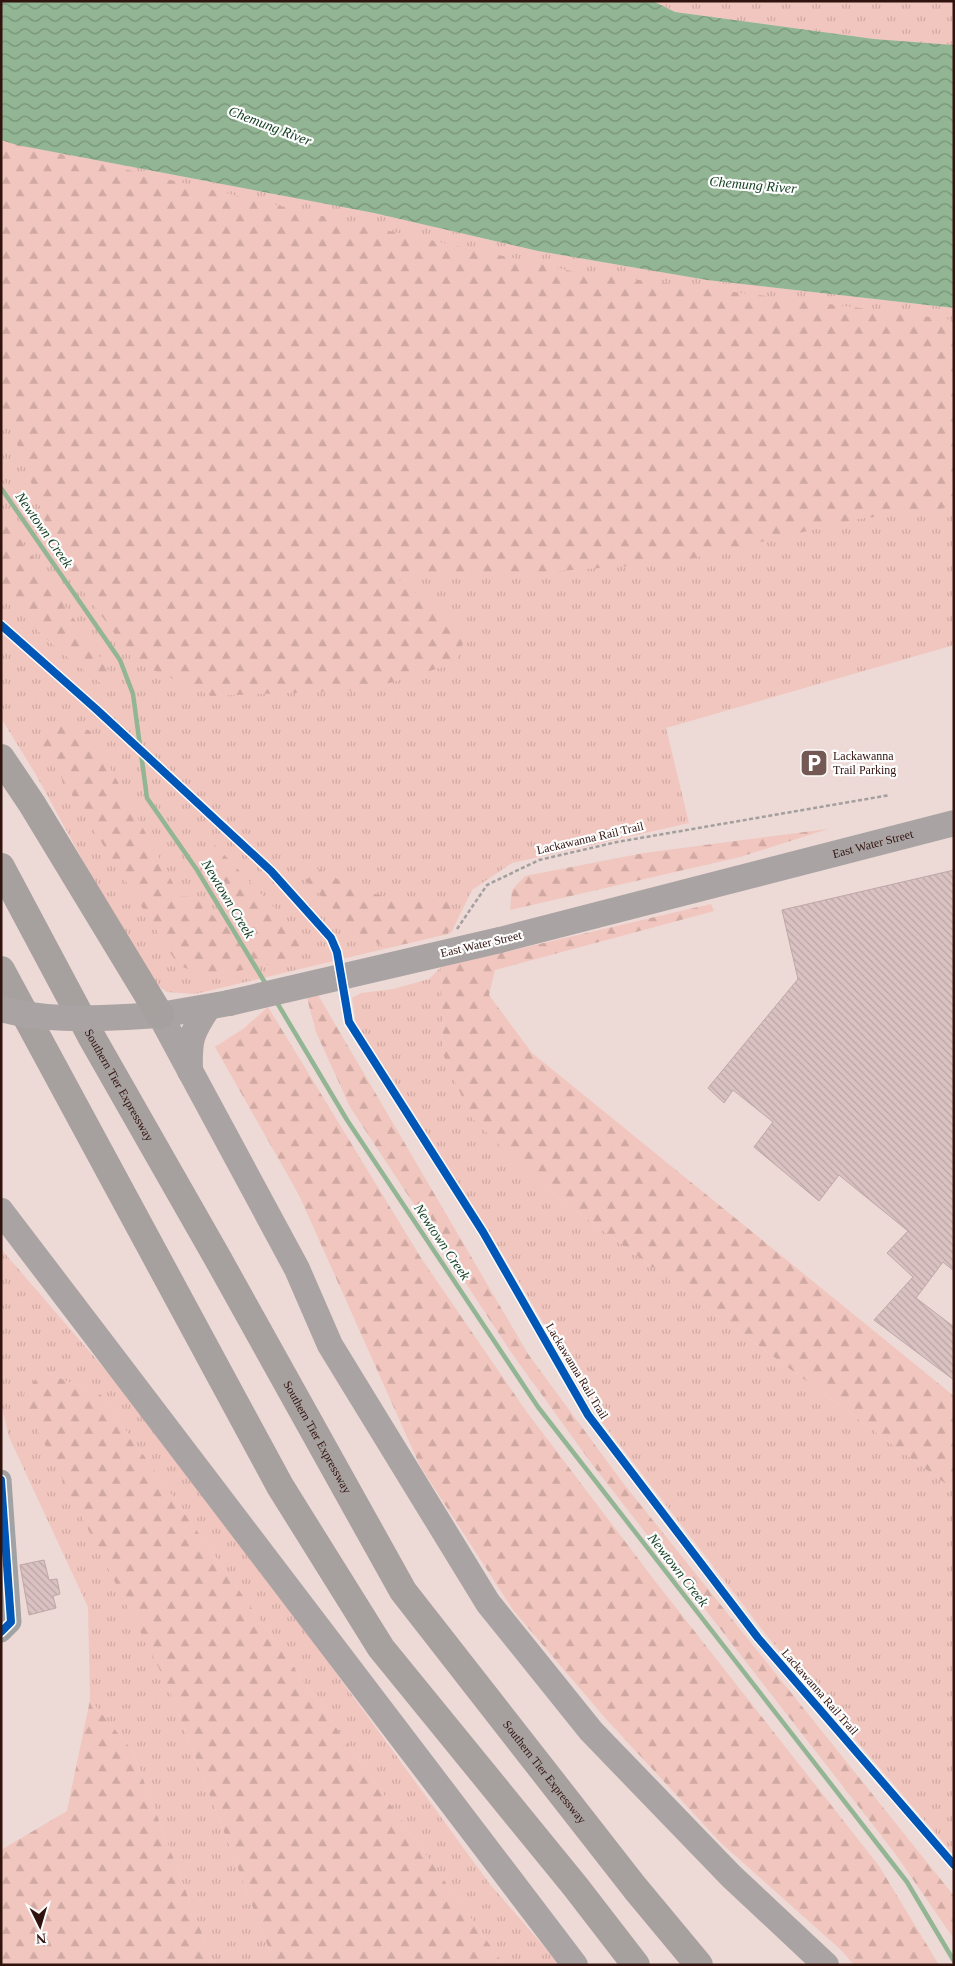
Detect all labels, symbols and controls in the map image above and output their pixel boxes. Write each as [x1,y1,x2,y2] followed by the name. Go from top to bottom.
[226,103,314,149] water label: Chemung River
[709,174,798,196] water label: Chemung River
[12,489,76,571] water label: Newtown Creek
[799,748,829,778] parking icon: Lackawanna Trail Parking
[833,749,896,777] place label: Lackawanna Trail Parking
[535,819,645,857] street label: Lackawanna Rail Trail
[831,827,915,861] street label: East Water Street
[198,856,258,941] water label: Newtown Creek
[439,928,524,960] street label: East Water Street
[82,1027,156,1144] street label: Southern Tier Expressway
[410,1200,473,1284] water label: Newtown Creek
[543,1321,611,1422] street label: Lackawanna Rail Trail
[280,1378,354,1496] street label: Southern Tier Expressway
[644,1530,712,1610] water label: Newtown Creek
[779,1646,862,1738] street label: Lackawanna Rail Trail
[500,1718,589,1826] street label: Southern Tier Expressway
[15,1901,65,1951] north arrow
[35,1931,47,1946] text: N

